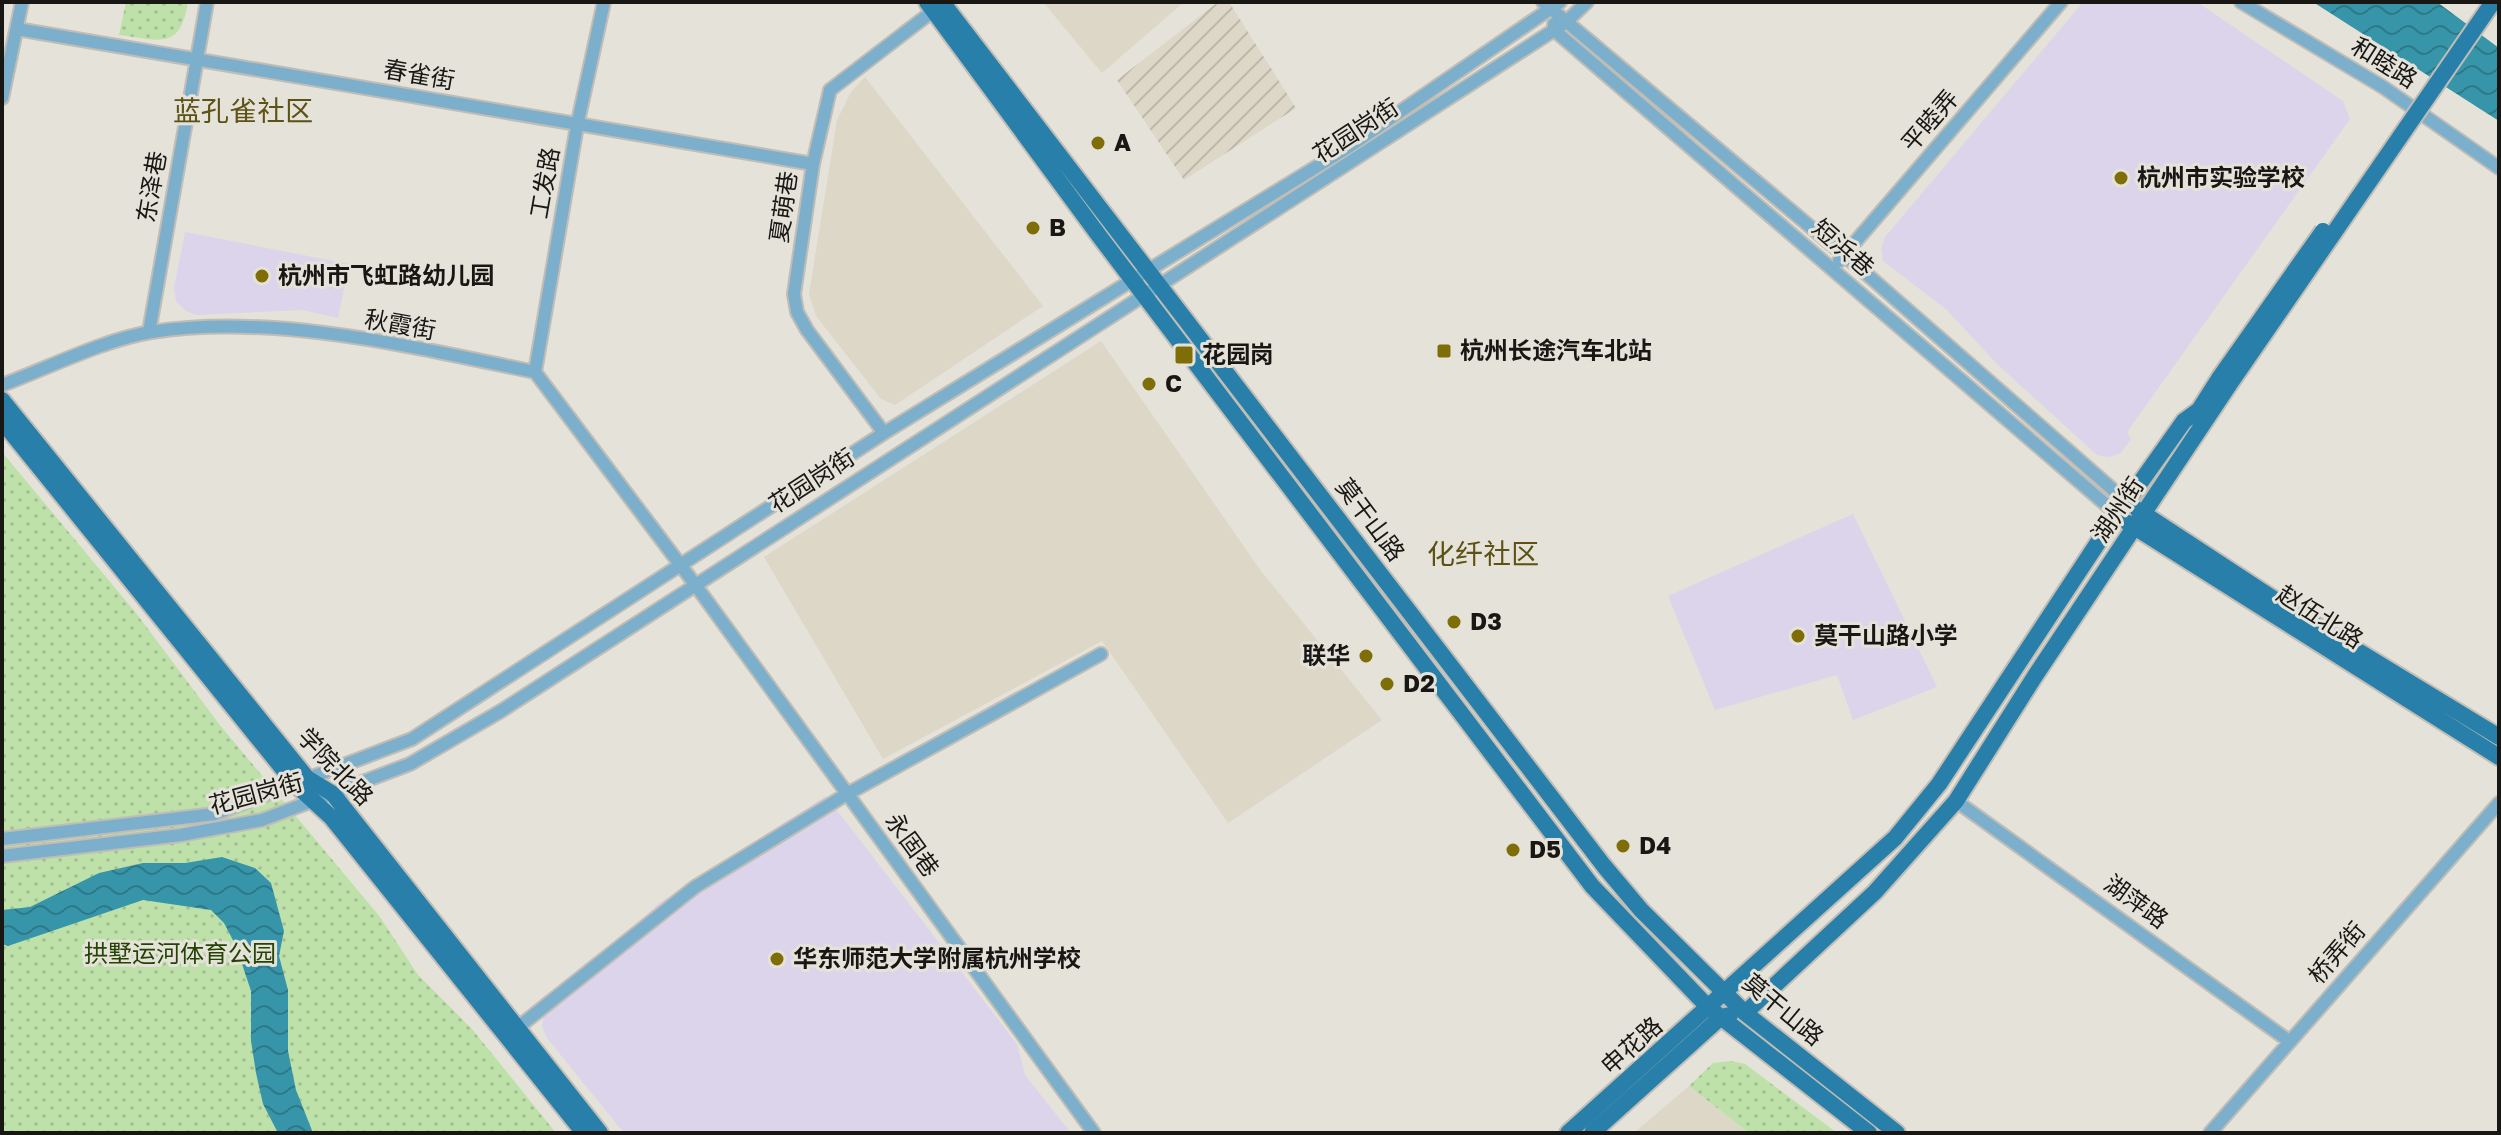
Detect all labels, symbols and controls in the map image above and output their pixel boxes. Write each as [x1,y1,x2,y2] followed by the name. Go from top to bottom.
[2347,30,2423,93] street label: 和睦路
[381,53,457,94] street label: 春雀街
[1894,83,1963,157] street label: 平睦弄
[1307,91,1403,168] street label: 花园岗街
[173,94,313,127] district label: 蓝孔雀社区
[1114,127,1131,156] place label: A
[1089,134,1107,152] marker: A
[523,145,564,221] street label: 工发路
[130,149,171,225] street label: 东泽巷
[2137,162,2305,191] place label: 杭州市实验学校
[763,169,802,244] street label: 夏萌巷
[2112,169,2130,187] marker: 杭州市实验学校
[1049,212,1066,241] place label: B
[1807,212,1881,281] street label: 短浜巷
[1024,219,1042,237] marker: B
[278,260,494,289] place label: 杭州市飞虹路幼儿园
[253,267,271,285] marker: 杭州市飞虹路幼儿园
[362,303,438,344] street label: 秋霞街
[1460,335,1652,364] place label: 杭州长途汽车北站
[1202,339,1274,368] place label: 花园岗
[1435,342,1453,360] marker: 杭州长途汽车北站
[1173,344,1195,366] marker: 花园岗
[1165,368,1182,397] place label: C
[1140,375,1158,393] marker: C
[763,441,859,518] street label: 花园岗街
[2085,471,2149,547] street label: 湖州街
[1331,472,1412,566] street label: 莫干山路
[1427,537,1539,570] district label: 化纤社区
[2272,578,2369,653] street label: 赵伍北路
[1470,606,1502,635] place label: D3
[1445,613,1463,631] marker: D3
[1814,620,1958,649] place label: 莫干山路小学
[1789,627,1807,645] marker: 莫干山路小学
[1302,640,1350,669] place label: 联华
[1357,647,1375,665] marker: 联华
[1403,668,1435,697] place label: D2
[1378,675,1396,693] marker: D2
[292,721,380,811] street label: 学院北路
[205,766,306,819] street label: 花园岗街
[880,806,946,882] street label: 永固巷
[1639,830,1671,859] place label: D4
[1529,834,1561,863] place label: D5
[1614,837,1632,855] marker: D4
[1504,841,1522,859] marker: D5
[2099,868,2175,934] street label: 湖萍路
[2301,915,2370,989] street label: 桥弄街
[84,938,276,967] park label: 拱墅运河体育公园
[793,943,1081,972] place label: 华东师范大学附属杭州学校
[768,950,786,968] marker: 华东师范大学附属杭州学校
[1738,967,1830,1051] street label: 莫干山路
[1595,1010,1667,1080] street label: 申花路

